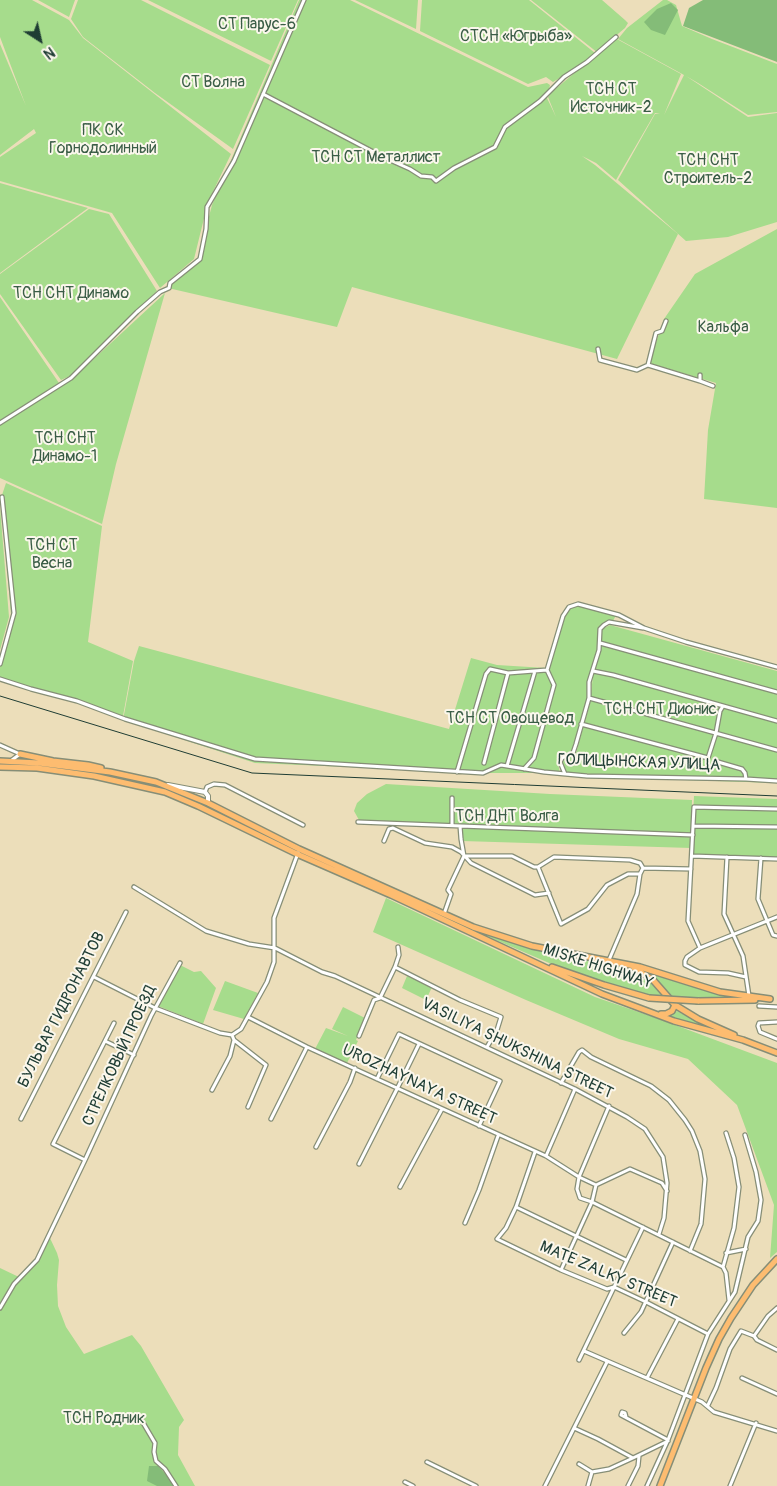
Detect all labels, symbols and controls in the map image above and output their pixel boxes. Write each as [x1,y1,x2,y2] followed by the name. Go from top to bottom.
[15,15,65,65] north arrow
[218,15,296,35] park label: СТ Парус-6
[460,27,572,47] park label: СТСН «Югрыба»
[40,43,58,62] text: N
[181,73,245,93] park label: СТ Волна
[570,80,652,118] park label: ТСН СТ Источник-2
[49,121,157,159] park label: ПК СК Горнодолинный
[311,148,441,168] park label: ТСН СТ Металлист
[664,151,752,189] park label: ТСН СНТ Строитель-2
[13,284,129,304] park label: ТСН СНТ Динамо
[697,318,749,338] park label: Кальфа
[33,429,97,467] park label: ТСН СНТ Динамо-1
[26,536,78,574] park label: ТСН СТ Весна
[603,700,717,720] park label: ТСН СНТ Дионис
[446,709,574,729] park label: ТСН СТ Овощевод
[557,751,721,775] street label: ГОЛИЦЫНСКАЯ УЛИЦА
[455,807,559,827] park label: ТСН ДНТ Волга
[14,929,110,1091] street label: БУЛЬВАР ГИДРОНАВТОВ
[541,940,655,994] street label: MISKE HIGHWAY
[79,983,161,1129] street label: СТРЕЛКОВЫЙ ПРОЕЗД
[418,994,616,1104] street label: VASILIYA SHUKSHINA STREET
[339,1041,499,1129] street label: UROZHAYNAYA STREET
[537,1237,679,1313] street label: MATE ZALKY STREET
[63,1409,145,1429] park label: ТСН Родник

